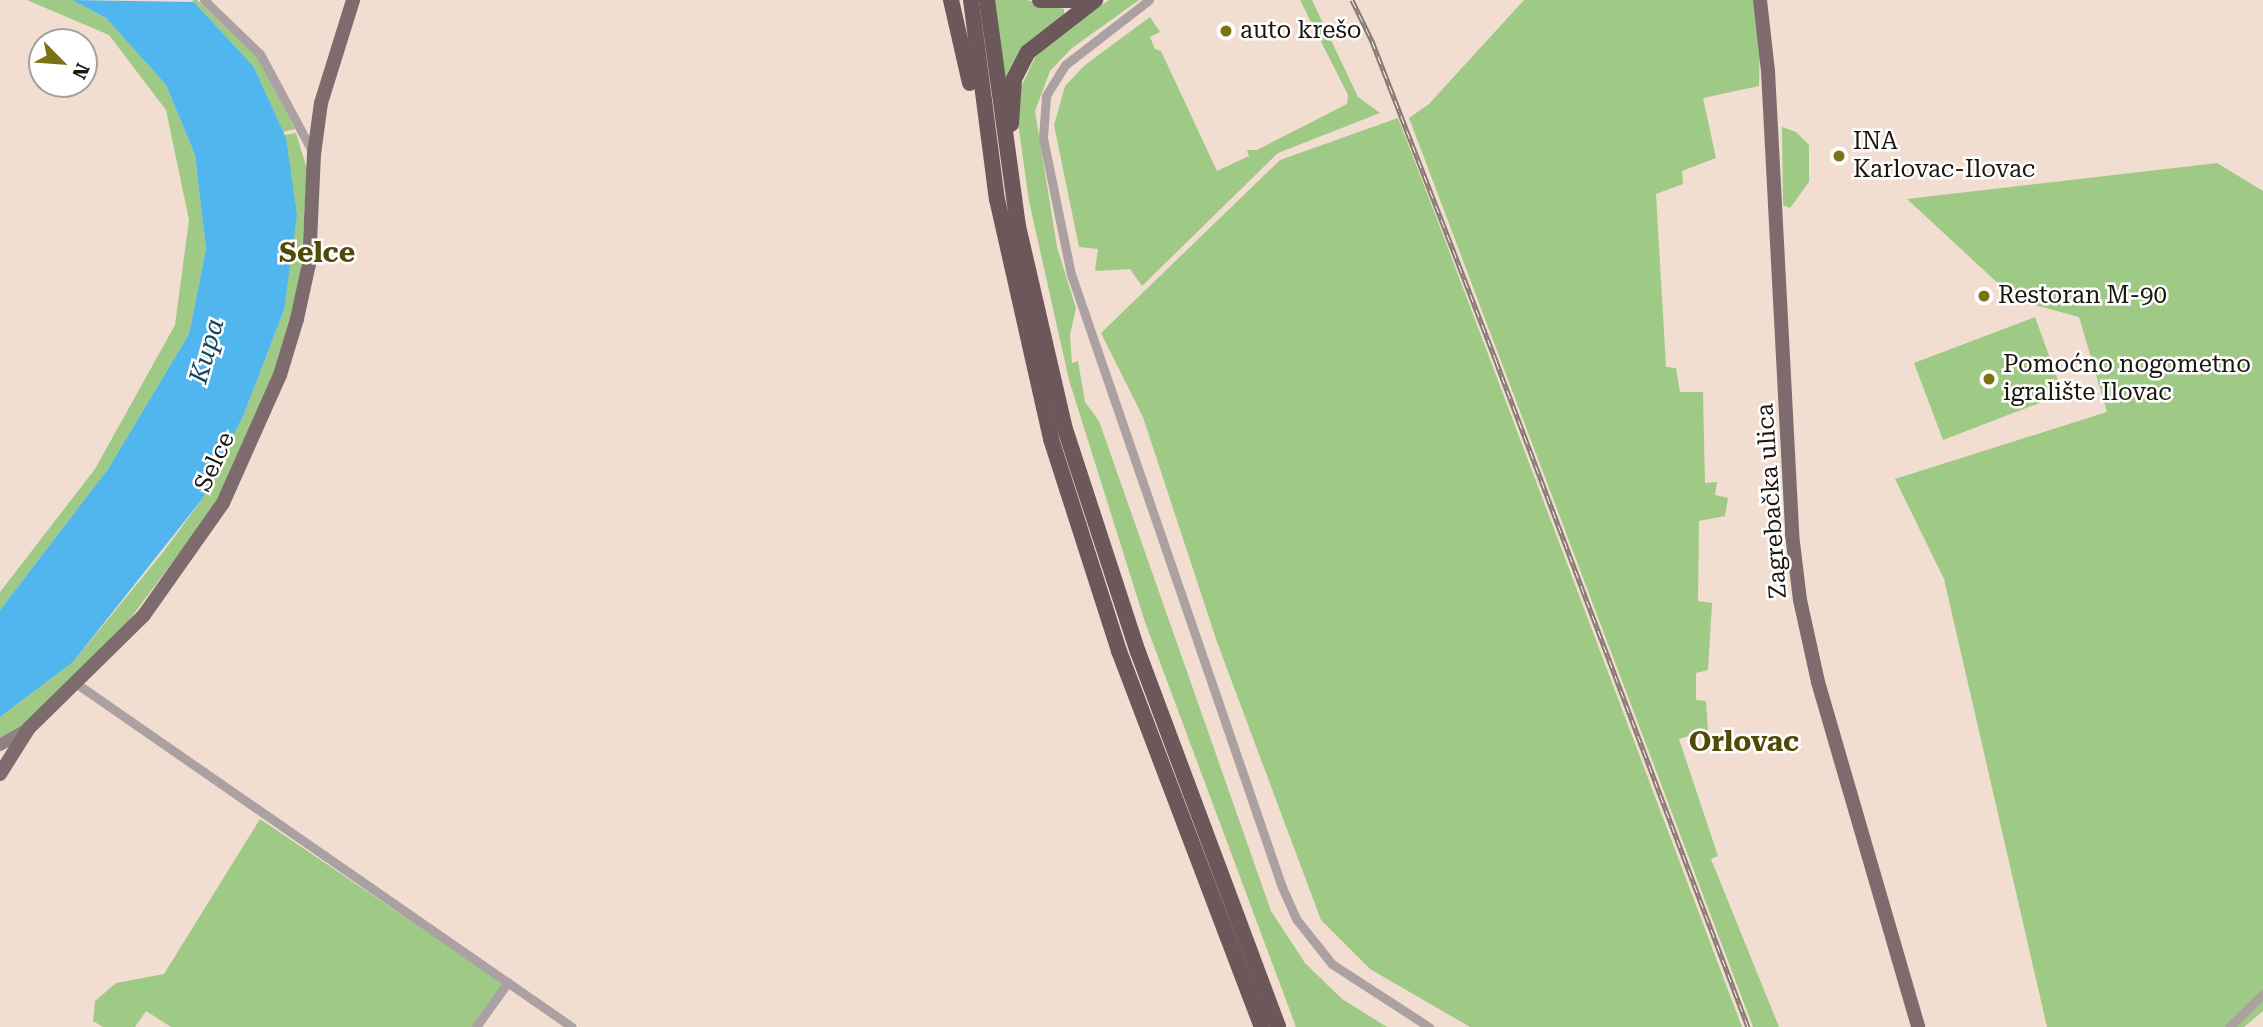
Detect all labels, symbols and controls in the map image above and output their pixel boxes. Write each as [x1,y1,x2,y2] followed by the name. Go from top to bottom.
[1240,17,1361,45] place label: auto krešo
[1218,23,1234,39] marker: auto krešo
[28,28,98,98] north arrow
[67,60,94,83] text: N
[1853,128,2035,184] place label: INA Karlovac-Ilovac
[1831,148,1847,164] marker: INA Karlovac-Ilovac
[279,236,355,270] district label: Selce
[1998,282,2167,310] place label: Restoran M-90
[1976,288,1992,304] marker: Restoran M-90
[183,315,231,387] water label: Kupa
[2003,351,2251,407] place label: Pomoćno nogometno igralište Ilovac
[1981,371,1997,387] marker: Pomoćno nogometno igralište Ilovac
[1751,402,1793,600] street label: Zagrebačka ulica
[189,428,241,496] street label: Selce
[1689,725,1799,759] district label: Orlovac

